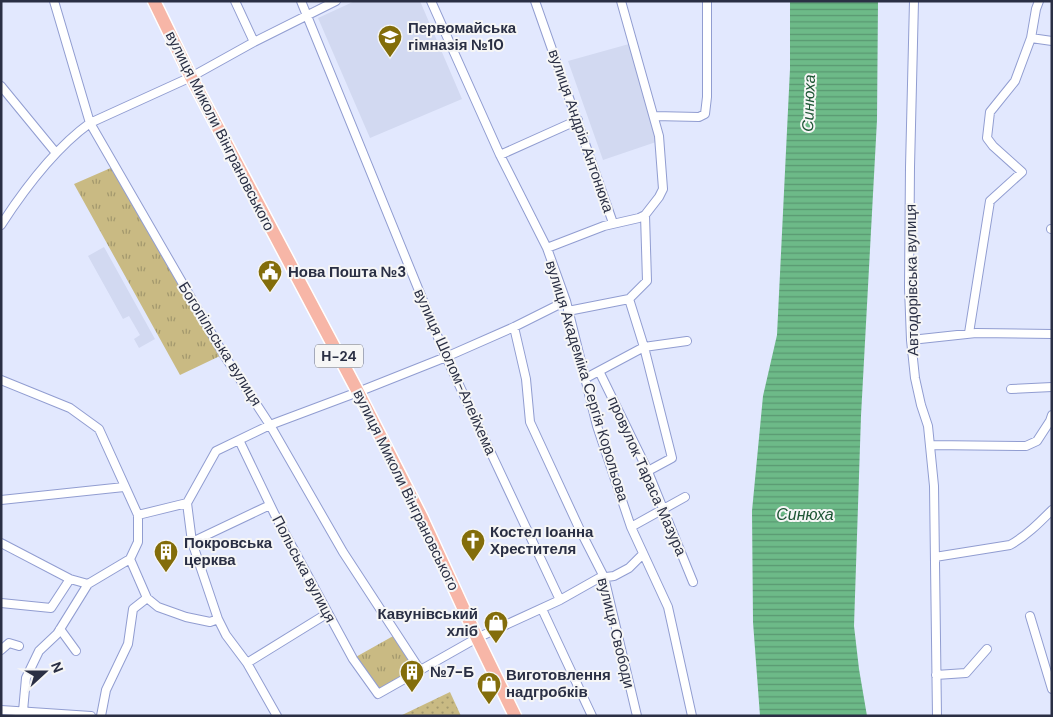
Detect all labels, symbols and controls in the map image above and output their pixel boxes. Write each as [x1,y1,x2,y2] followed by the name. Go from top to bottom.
[408,18,517,55] place label: Первомайська гімназія №10
[377,24,403,58] school or university icon: Первомайська гімназія №10
[161,28,279,234] street label: вулиця Миколи Вінграновського
[544,47,619,216] street label: вулиця Андрія Антонюка
[797,74,820,132] water label: Синюха
[901,204,923,356] street label: Автодорівська вулиця
[541,258,633,504] street label: вулиця Академіка Сергія Корольова
[257,259,283,293] public building icon: Нова Пошта №3
[288,262,406,282] place label: Нова Пошта №3
[174,278,266,410] street label: Богопільська вулиця
[409,286,501,459] street label: вулиця Шолом-Алейхема
[315,344,363,368] road number: Н-24
[348,386,464,594] street label: вулиця Миколи Вінграновського
[603,393,691,559] street label: провулок Тараса Мазура
[776,504,834,525] water label: Синюха
[267,512,341,626] street label: Польська вулиця
[490,522,594,559] place label: Костел Іоанна Хрестителя
[460,528,486,562] church icon: Костел Іоанна Хрестителя
[184,533,273,570] place label: Покровська церква
[153,539,179,573] building icon: Покровська церква
[593,576,639,690] street label: вулиця Свободи
[378,604,478,641] place label: Кавунівський хліб
[483,610,509,644] shop icon: Кавунівський хліб
[20,647,70,697] north arrow
[47,659,67,675] text: N
[399,659,425,693] building icon: №7-Б
[430,662,474,682] place label: №7-Б
[506,665,611,702] place label: Виготовлення надгробків
[476,671,502,705] shop icon: Виготовлення надгробків

